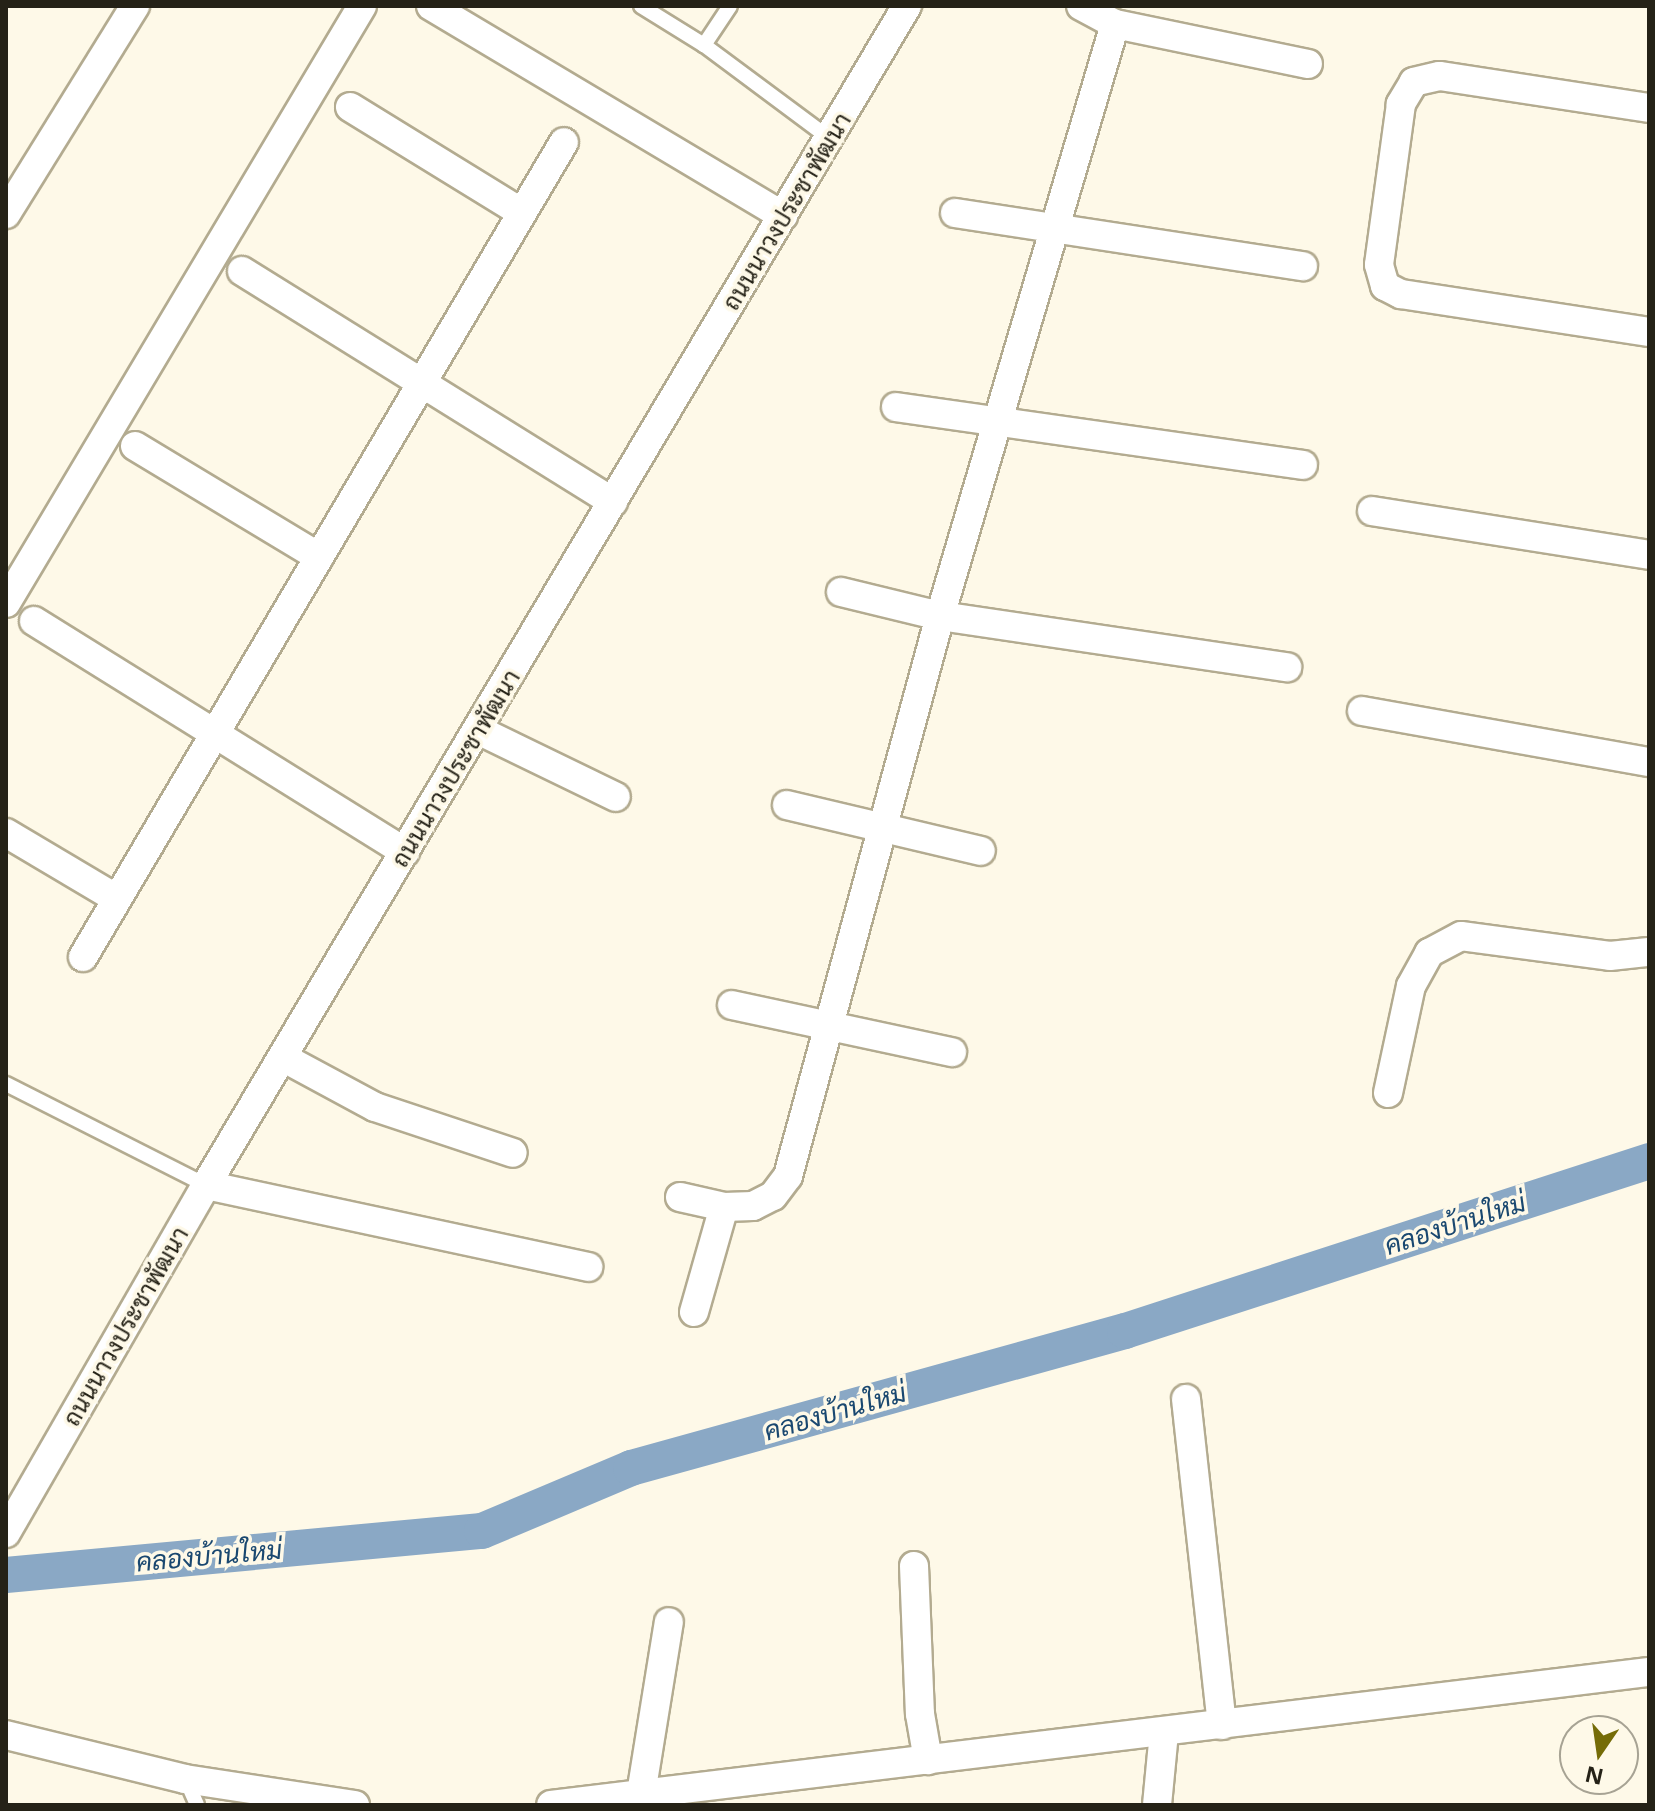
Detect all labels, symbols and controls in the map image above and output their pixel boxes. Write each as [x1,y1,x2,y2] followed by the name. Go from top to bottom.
[716,107,856,315] street label: ถนนนาวงประชาพัฒนา
[385,664,525,872] street label: ถนนนาวงประชาพัฒนา
[1381,1187,1529,1261] water label: คลองบ้านใหม่
[56,1221,194,1431] street label: ถนนนาวงประชาพัฒนา
[760,1377,910,1447] water label: คลองบ้านใหม่
[135,1534,283,1578] water label: คลองบ้านใหม่
[1559,1715,1639,1795] north arrow
[1582,1760,1606,1793] text: N

